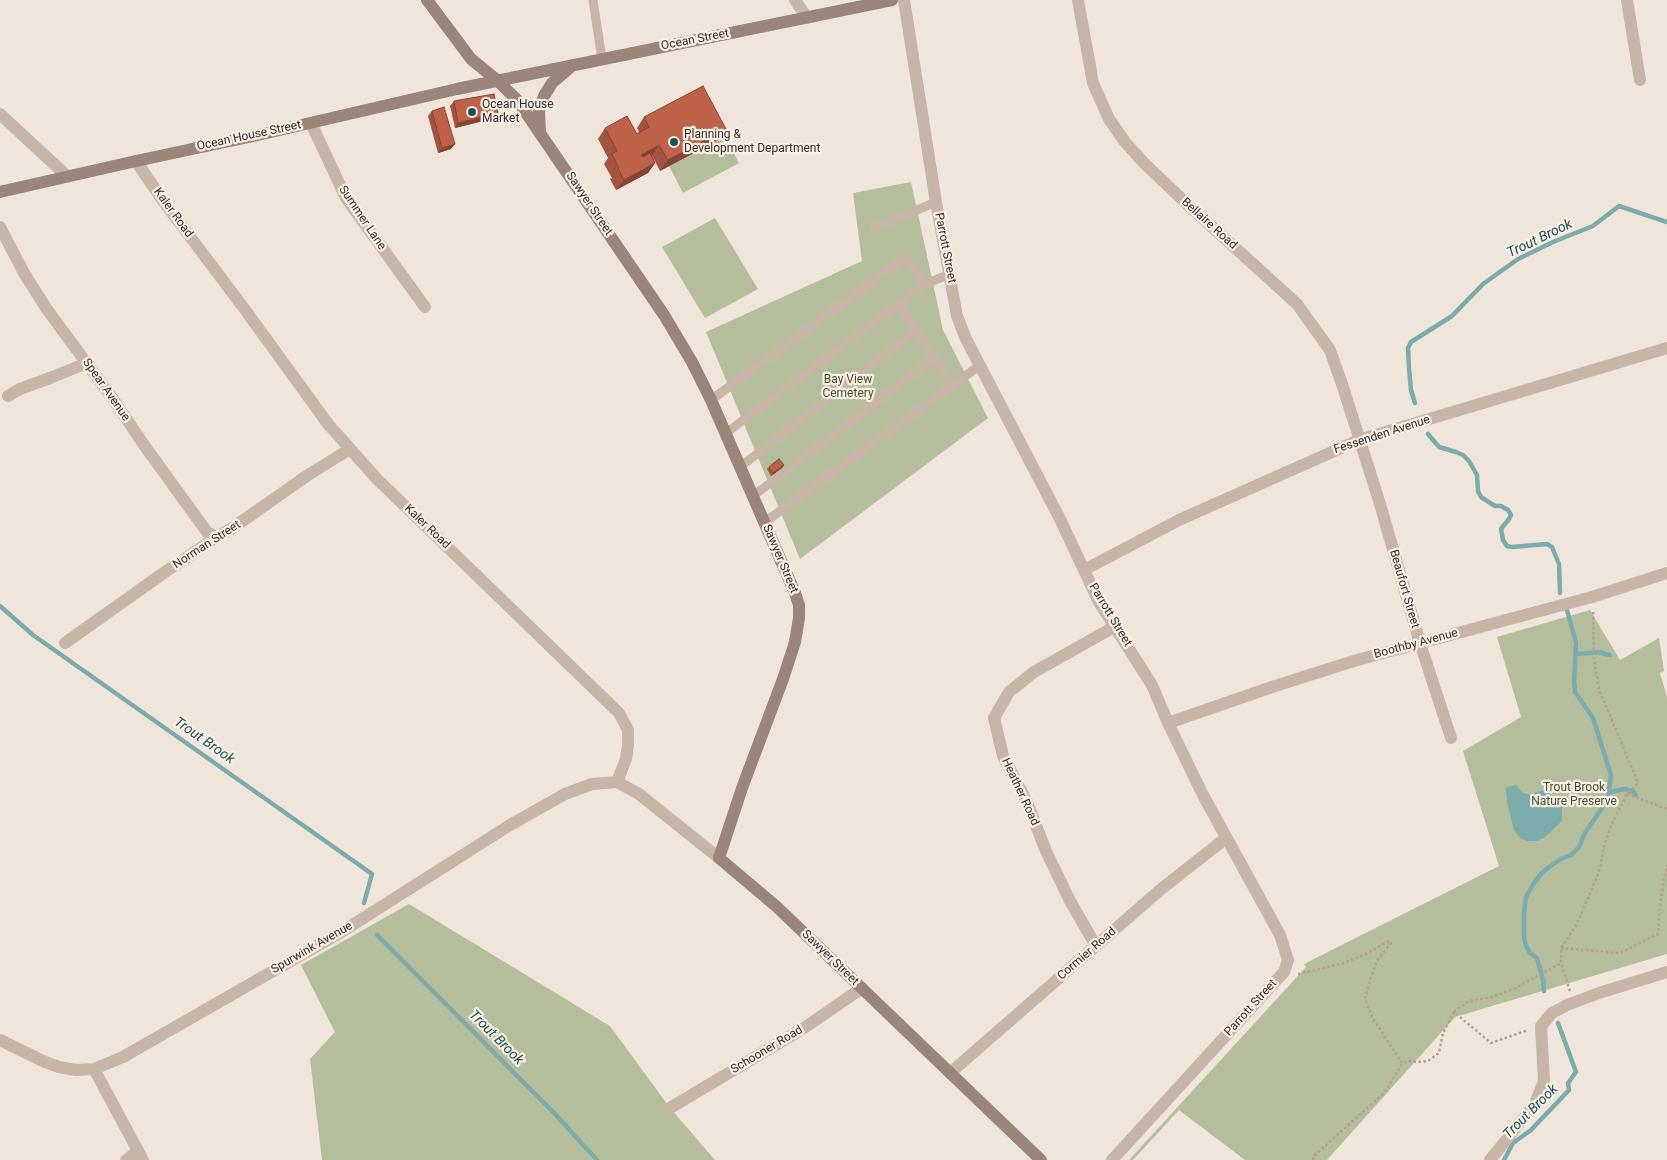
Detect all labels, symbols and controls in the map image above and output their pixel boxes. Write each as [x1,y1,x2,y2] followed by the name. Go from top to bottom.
[660,26,730,54] street label: Ocean Street
[482,98,554,126] place label: Ocean House Market
[466,106,478,118] marker: Ocean House Market
[196,118,302,154] street label: Ocean House Street
[684,128,820,156] place label: Planning & Development Department
[668,136,680,148] marker: Planning & Development Department
[563,170,615,238] street label: Sawyer Street
[335,183,389,253] street label: Summer Lane
[150,185,196,241] street label: Kaler Road
[1178,195,1240,253] street label: Bellaire Road
[931,212,959,284] street label: Parrott Street
[1505,216,1575,262] water label: Trout Brook
[79,356,133,424] street label: Spear Avenue
[822,373,874,401] park label: Bay View Cemetery
[1332,413,1432,457] street label: Fessenden Avenue
[401,502,453,552] street label: Kaler Road
[170,518,244,572] street label: Norman Street
[759,522,801,596] street label: Sawyer Street
[1386,548,1422,630] street label: Beaufort Street
[1085,581,1135,649] street label: Parrott Street
[1372,626,1460,662] street label: Boothby Avenue
[170,714,238,768] water label: Trout Brook
[998,756,1042,828] street label: Heather Road
[1531,781,1617,809] park label: Trout Brook Nature Preserve
[269,919,355,977] street label: Spurwink Avenue
[1055,925,1119,983] street label: Cormier Road
[799,927,861,989] street label: Sawyer Street
[1222,977,1280,1039] street label: Parrott Street
[465,1007,527,1069] water label: Trout Brook
[728,1023,806,1077] street label: Schooner Road
[1500,1081,1562,1143] water label: Trout Brook

